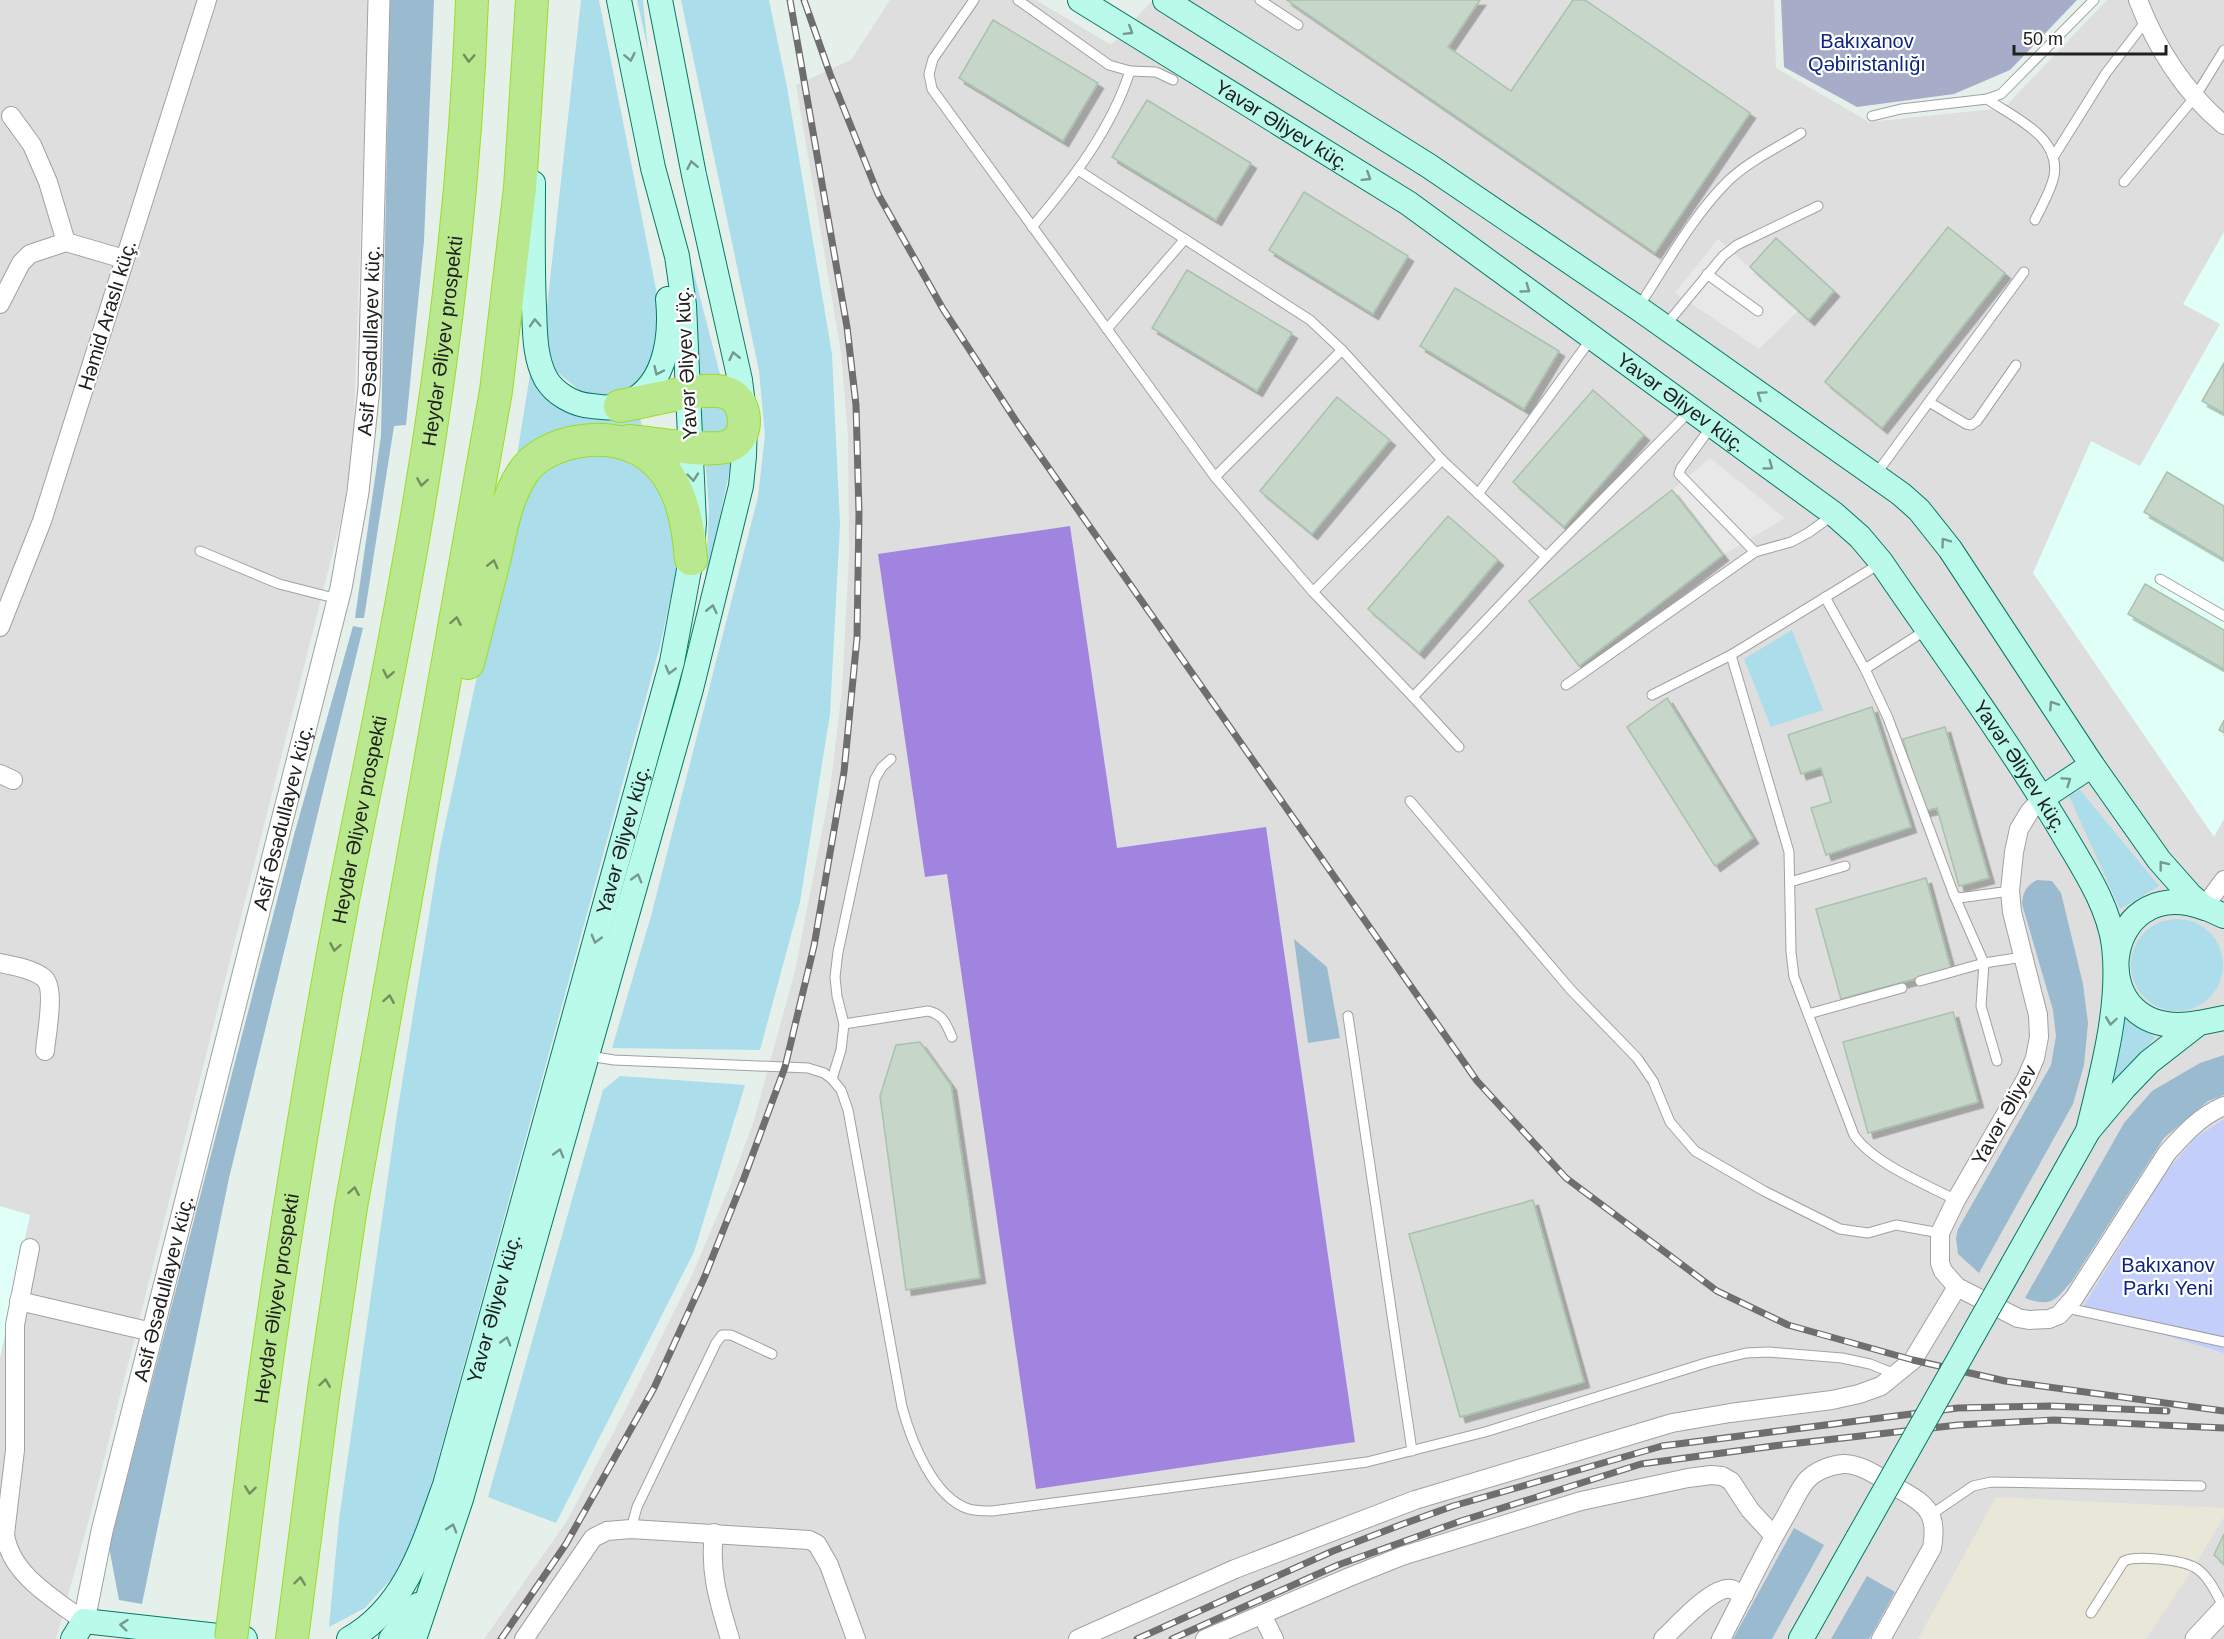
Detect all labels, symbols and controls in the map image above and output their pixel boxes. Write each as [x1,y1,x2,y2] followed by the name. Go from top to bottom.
[2014,18,2166,56] scale bar
[1123,23,1134,34] one-way arrow
[2023,29,2063,49] text: 50 m
[1808,30,1926,75] park label: Bakıxanov Qəbiristanlığı
[623,52,636,62] one-way arrow
[463,54,476,63] one-way arrow
[1211,75,1354,175] street label: Yavər Əliyev küç.
[686,161,699,171] one-way arrow
[1360,170,1371,181] one-way arrow
[417,235,466,448] street label: Heydər Əliyev prospekti
[74,237,140,393] street label: Həmid Araslı küç.
[353,245,384,437] street label: Asif Əsədullayev küç.
[1520,282,1531,293] one-way arrow
[671,286,701,440] street label: Yavər Əliyev küç.
[529,318,542,327] one-way arrow
[1613,348,1750,457] street label: Yavər Əliyev küç.
[728,351,741,361] one-way arrow
[654,364,666,375] one-way arrow
[1757,391,1768,402] one-way arrow
[1762,459,1773,470] one-way arrow
[686,472,699,482] one-way arrow
[416,476,429,486] one-way arrow
[1941,538,1952,549] one-way arrow
[485,559,498,569] one-way arrow
[704,605,717,615] one-way arrow
[449,616,462,626] one-way arrow
[665,664,677,675] one-way arrow
[382,668,395,678] one-way arrow
[1969,696,2071,837] street label: Yavər Əliyev küç.
[2048,701,2060,711] one-way arrow
[328,714,391,925] street label: Heydər Əliyev prospekti
[249,722,317,913] street label: Asif Əsədullayev küç.
[592,763,654,917] street label: Yavər Əliyev küç.
[2061,777,2071,789] one-way arrow
[2160,861,2171,872] one-way arrow
[630,873,642,884] one-way arrow
[591,933,603,944] one-way arrow
[329,942,342,952] one-way arrow
[382,994,394,1003] one-way arrow
[2106,1016,2118,1025] one-way arrow
[1967,1061,2041,1169] street label: Yavər Əliyev
[552,1148,564,1159] one-way arrow
[347,1186,360,1196] one-way arrow
[250,1192,303,1405] street label: Heydər Əliyev prospekti
[129,1193,198,1384] street label: Asif Əsədullayev küç.
[463,1231,525,1385] street label: Yavər Əliyev küç.
[2121,1254,2215,1299] park label: Bakıxanov Parkı Yeni
[499,1336,511,1347] one-way arrow
[318,1379,331,1389] one-way arrow
[244,1486,257,1495] one-way arrow
[445,1523,457,1534] one-way arrow
[293,1576,305,1586] one-way arrow
[119,1619,129,1632] one-way arrow

